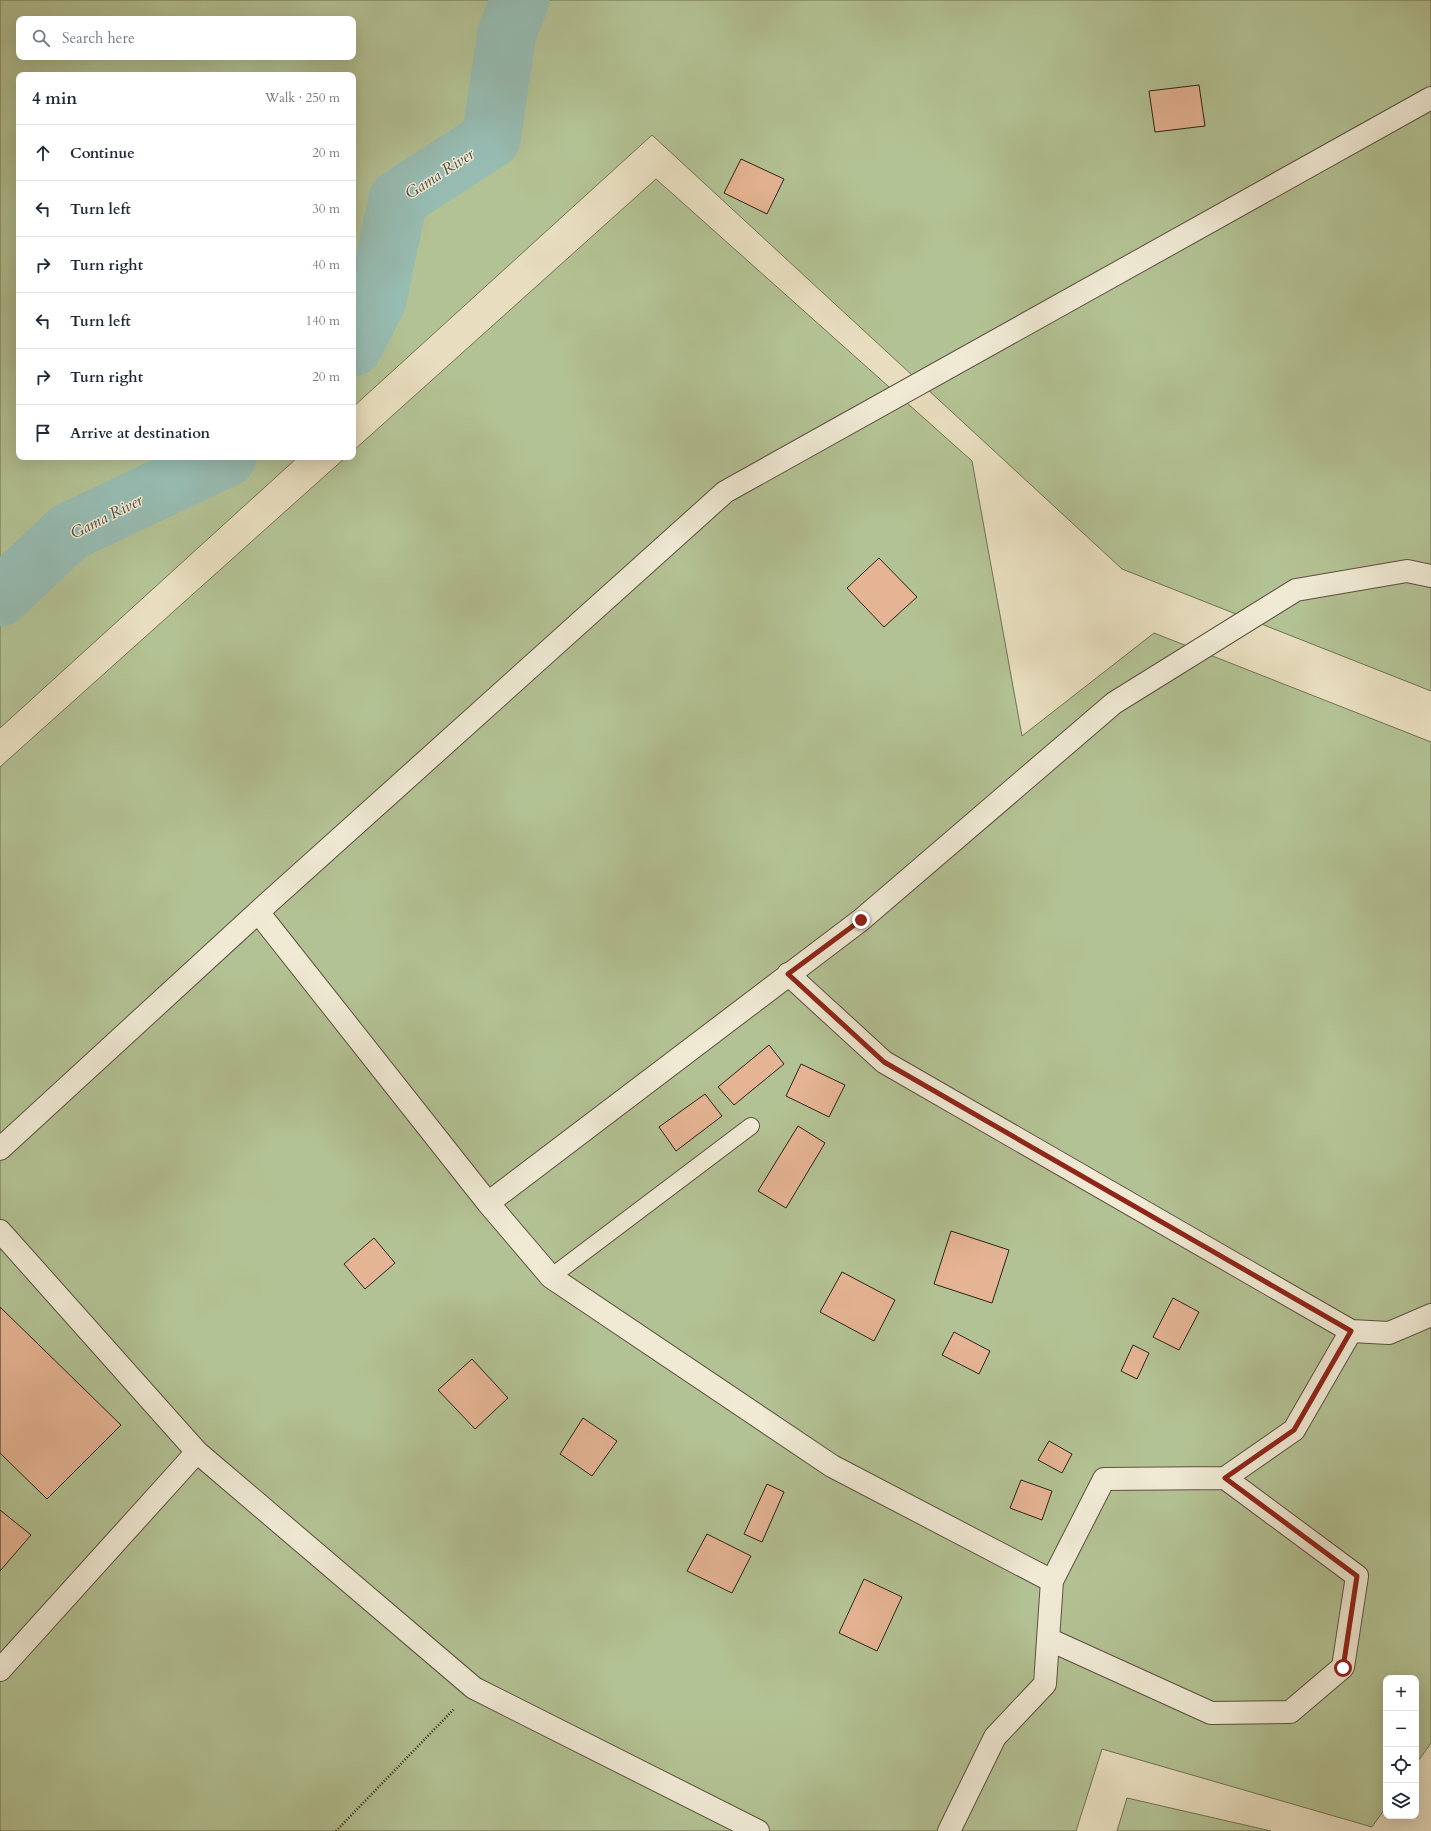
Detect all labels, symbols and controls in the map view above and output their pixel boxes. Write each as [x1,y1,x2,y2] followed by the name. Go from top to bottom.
[16,16,356,60] search box
[30,27,52,49] icon: search
[62,28,135,48] text: Search here
[32,87,77,110] text: 4 min
[265,89,340,107] text: Walk · 250 m
[32,142,54,164] icon: ahead
[70,143,135,163] text: Continue
[401,143,479,204] water label: Gama River
[312,144,340,162] text: 20 m
[32,198,54,220] icon: left
[70,199,131,219] text: Turn left
[312,200,340,218] text: 30 m
[32,254,54,276] icon: right
[70,255,143,275] text: Turn right
[312,256,340,274] text: 40 m
[32,310,54,332] icon: left
[70,311,131,331] text: Turn left
[306,312,340,330] text: 140 m
[32,366,54,388] icon: right
[70,367,143,387] text: Turn right
[312,368,340,386] text: 20 m
[32,422,54,444] icon: arrive
[70,423,210,443] text: Arrive at destination
[67,489,147,544] water label: Gama River
[852,911,870,929] route end
[1334,1659,1352,1677] route start
[1383,1675,1419,1819] map controls
[1383,1675,1419,1711] button: +
[1383,1711,1419,1747] button: −
[1383,1747,1419,1783] button: locate
[1383,1783,1419,1819] button: layers

